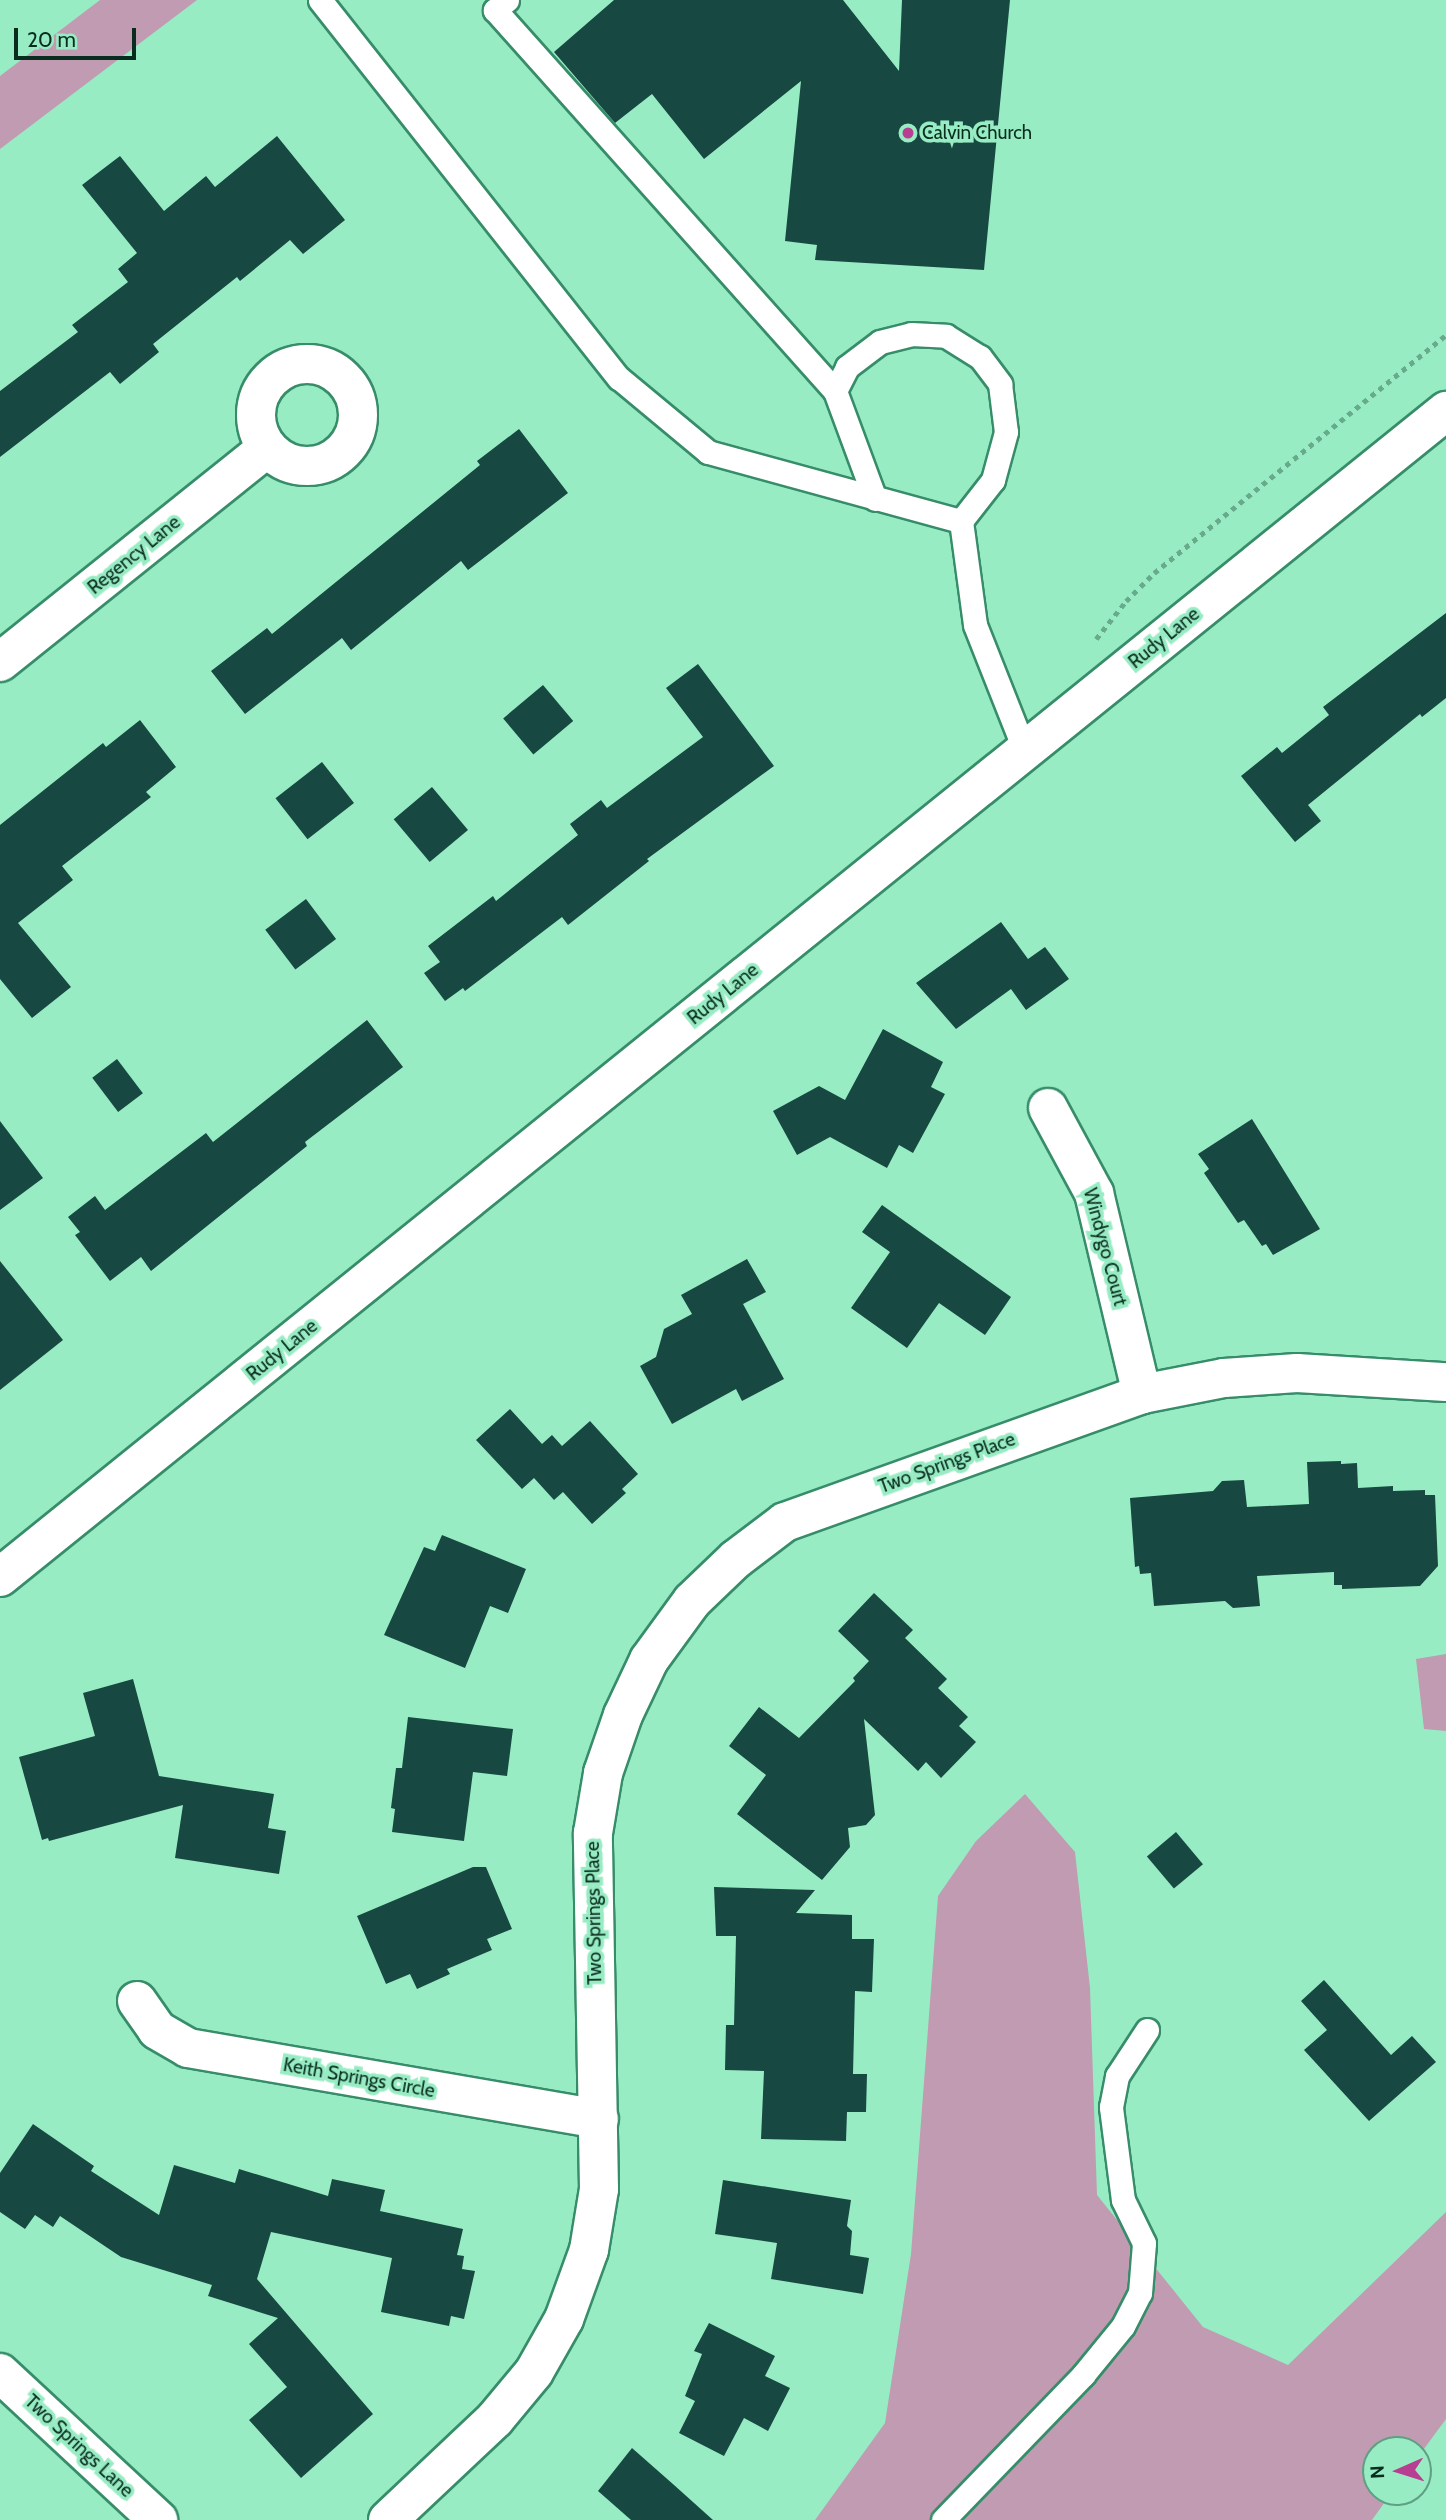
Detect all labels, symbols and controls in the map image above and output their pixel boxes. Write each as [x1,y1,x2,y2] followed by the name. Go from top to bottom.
[18,14,140,58] scale bar
[27,27,76,52] text: 20 m
[922,122,1032,144] place label: Calvin Church
[900,125,916,141] marker: Calvin Church
[83,511,185,599] street label: Regency Lane
[1124,603,1204,673] street label: Rudy Lane
[683,959,763,1029] street label: Rudy Lane
[1078,1186,1132,1308] street label: Windygo Court
[242,1315,322,1385] street label: Rudy Lane
[876,1428,1018,1498] street label: Two Springs Place
[581,1841,607,1985] street label: Two Springs Place
[281,2053,437,2103] street label: Keith Springs Circle
[20,2390,138,2502] street label: Two Springs Lane
[1362,2436,1432,2506] north arrow
[1366,2465,1389,2479] text: N

